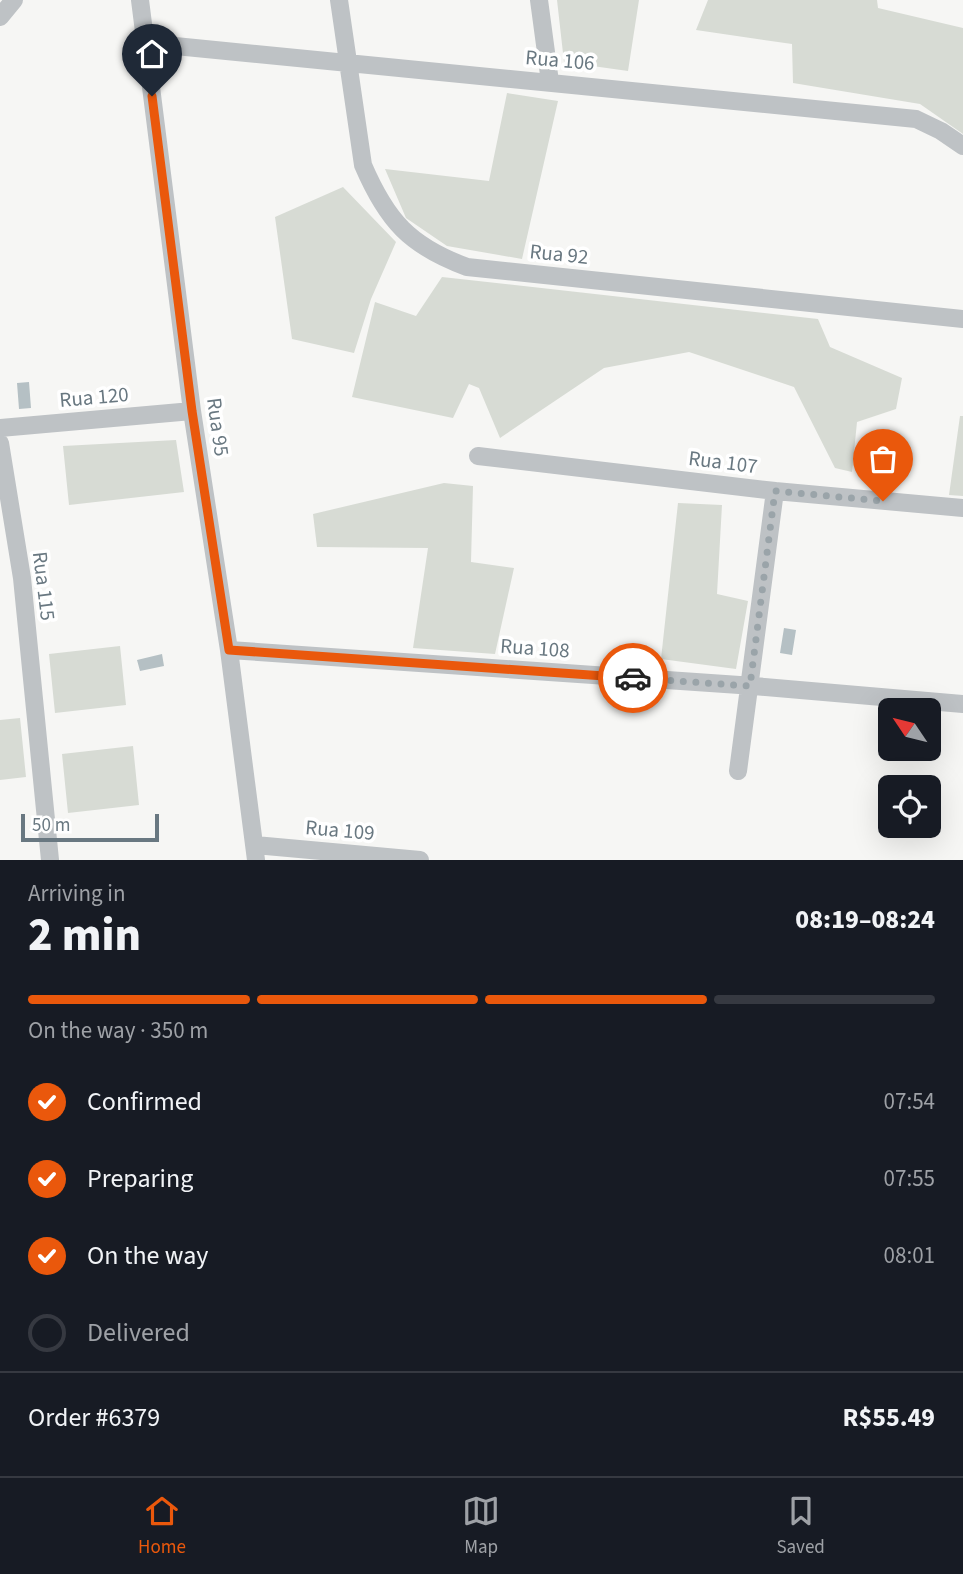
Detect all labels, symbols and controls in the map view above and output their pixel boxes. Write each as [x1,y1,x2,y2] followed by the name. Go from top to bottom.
[122,24,182,96] pin
[133,35,171,73] icon: home
[524,42,596,78] street label: Rua 106
[528,236,590,272] street label: Rua 92
[58,379,130,415] street label: Rua 120
[199,396,237,458] street label: Rua 95
[853,429,913,501] pin
[864,440,902,478] icon: bag
[687,443,759,481] street label: Rua 107
[25,550,63,622] street label: Rua 115
[499,631,571,665] street label: Rua 108
[598,643,668,713] courier
[614,659,652,697] icon: car
[878,698,942,761] north arrow
[878,698,941,838] map controls
[878,775,941,838] button: locate
[21,811,159,843] scale bar
[32,812,70,839] text: 50 m
[304,812,376,848] street label: Rua 109
[28,877,126,910] text: Arriving in
[795,901,935,938] text: 08:19–08:24
[28,903,141,968] text: 2 min
[28,1014,208,1047] text: On the way · 350 m
[28,1083,66,1121] icon: check
[87,1083,202,1120] text: Confirmed
[884,1085,935,1118] text: 07:54
[28,1160,66,1198] icon: check
[87,1160,193,1197] text: Preparing
[884,1162,935,1195] text: 07:55
[28,1237,66,1275] icon: check
[87,1237,208,1274] text: On the way
[884,1239,935,1272] text: 08:01
[87,1314,190,1351] text: Delivered
[28,1399,160,1436] text: Order #6379
[843,1399,935,1436] text: R$55.49
[138,1492,186,1561] tab: Home
[462,1492,500,1561] tab: Map
[776,1492,825,1561] tab: Saved

